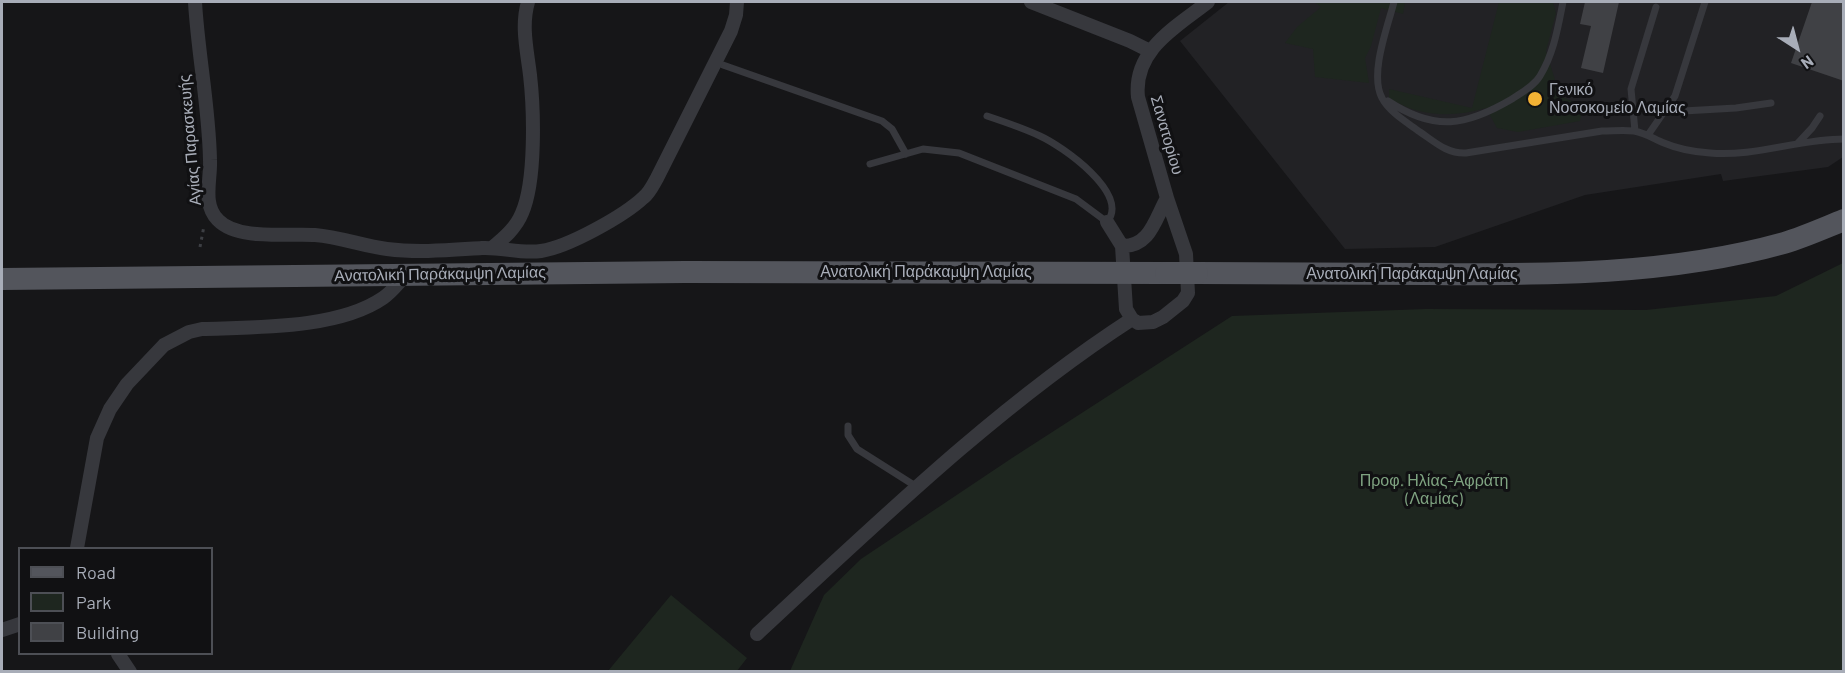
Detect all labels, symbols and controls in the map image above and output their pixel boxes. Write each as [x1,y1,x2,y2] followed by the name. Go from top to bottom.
[1767,18,1827,78] north arrow
[1798,52,1818,74] text: N
[175,74,205,206] street label: Αγίας Παρασκευής
[1549,80,1686,118] place label: Γενικό Νοσοκομείο Λαμίας
[1526,90,1544,108] marker: Γενικό Νοσοκομείο Λαμίας
[1147,93,1187,177] street label: Σανατορίου
[820,262,1032,282] street label: Ανατολική Παράκαμψη Λαμίας
[334,263,546,285] street label: Ανατολική Παράκαμψη Λαμίας
[1306,264,1518,284] street label: Ανατολική Παράκαμψη Λαμίας
[1360,471,1508,509] park label: Προφ. Ηλίας-Αφράτη (Λαμίας)
[18,547,213,655] legend
[76,561,116,583] text: Road
[76,591,111,613] text: Park
[76,621,139,643] text: Building

